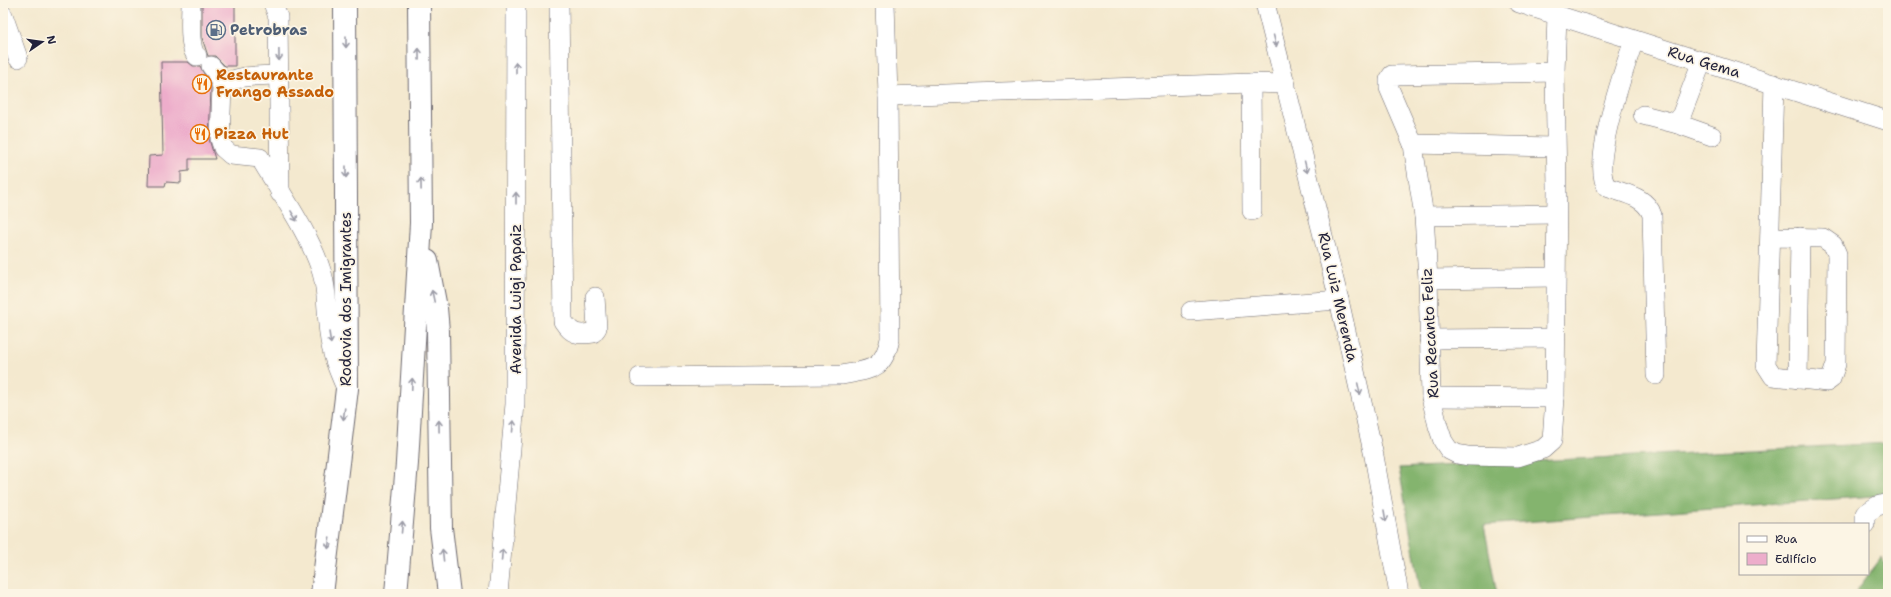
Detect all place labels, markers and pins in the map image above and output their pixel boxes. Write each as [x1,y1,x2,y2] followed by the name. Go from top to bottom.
[205,19,227,41] fuel station icon: Petrobras
[230,20,307,40] place label: Petrobras
[216,65,334,102] place label: Restaurante Frango Assado
[191,73,213,95] restaurant icon: Restaurante Frango Assado
[189,123,211,145] restaurant icon: Pizza Hut
[214,124,289,144] place label: Pizza Hut

